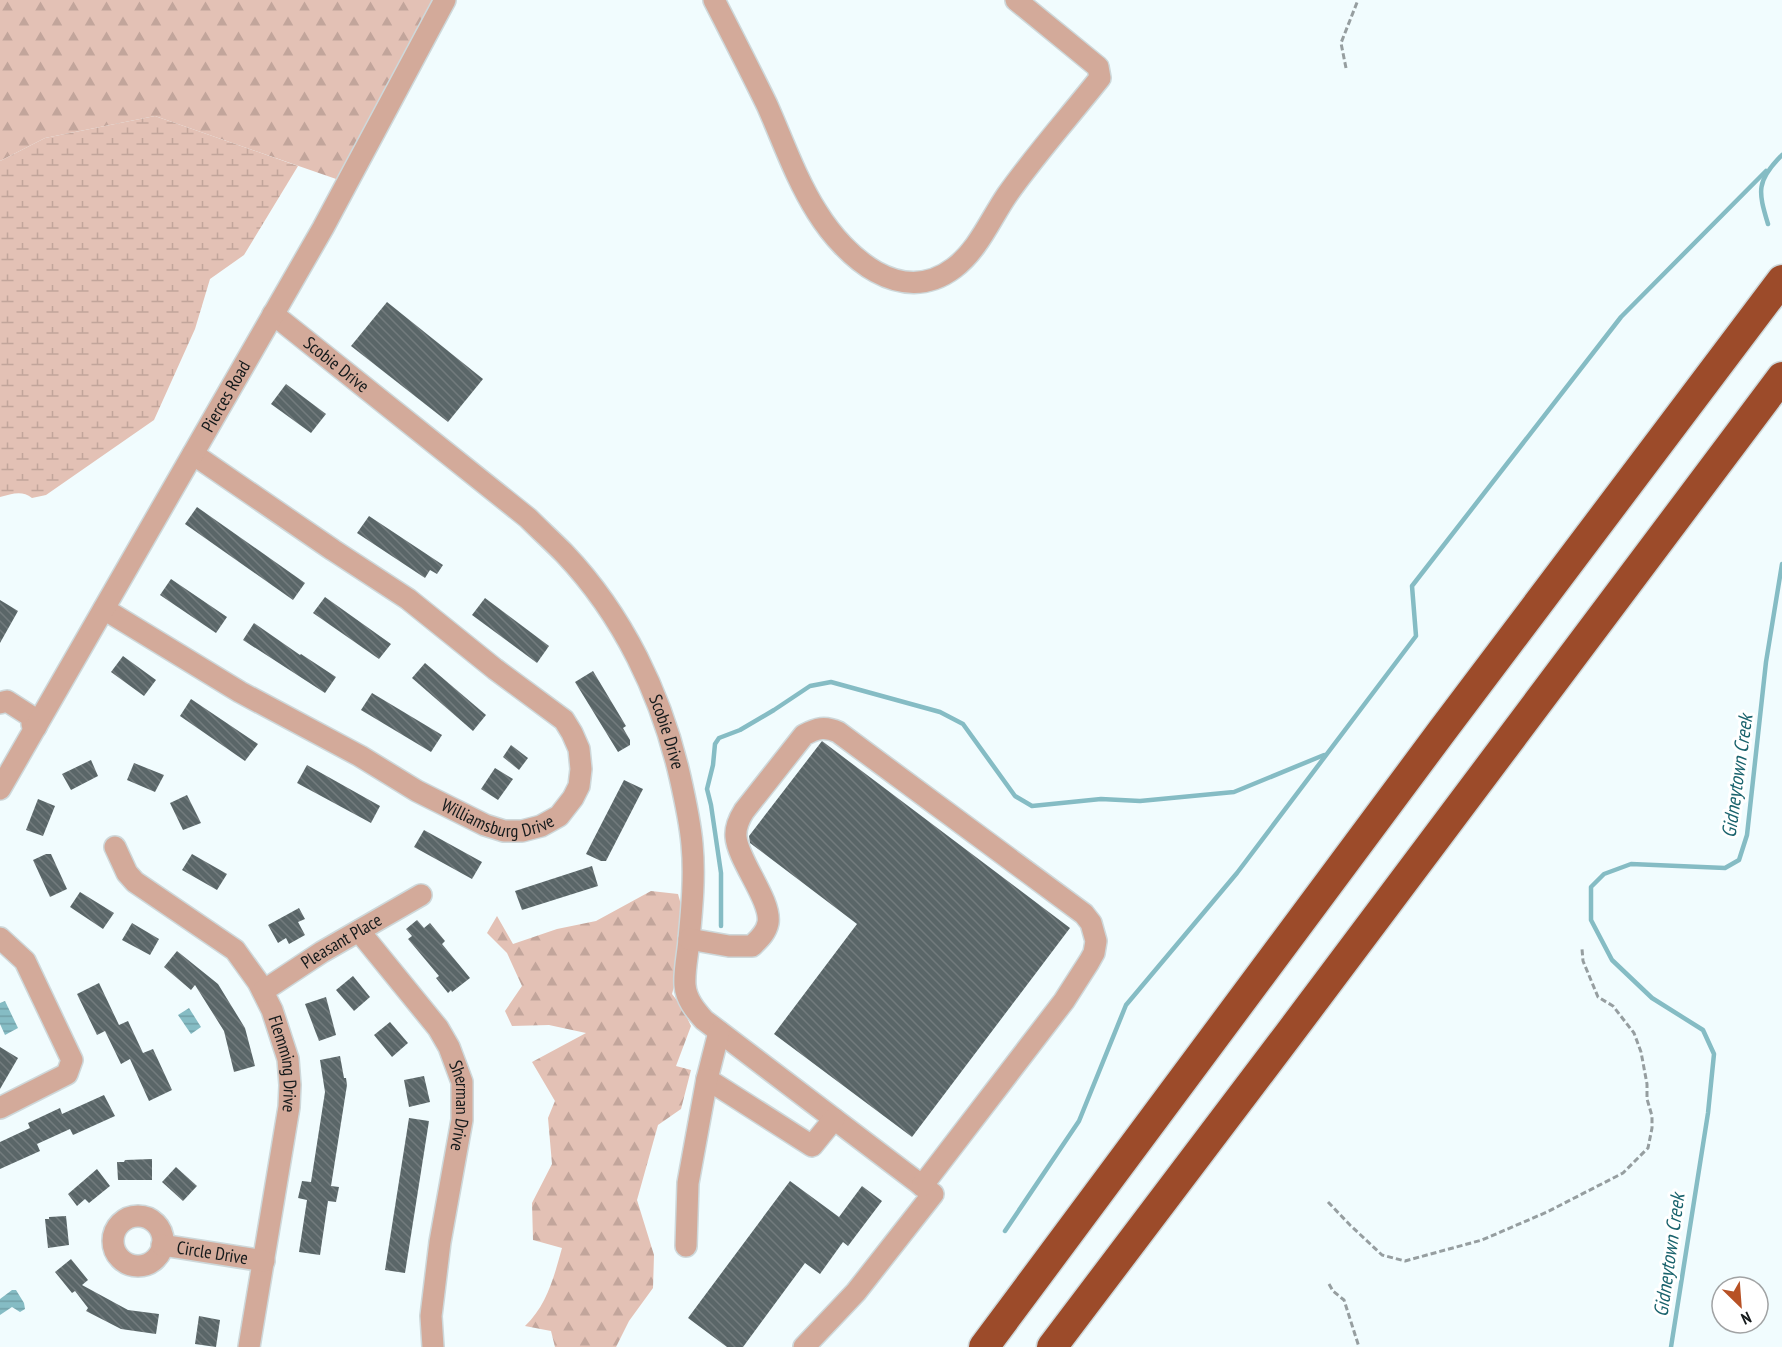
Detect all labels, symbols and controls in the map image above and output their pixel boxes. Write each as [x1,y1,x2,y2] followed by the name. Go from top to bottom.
[299,331,374,397] street label: Scobie Drive
[196,356,255,436] street label: Pierces Road
[644,691,690,772] street label: Scobie Drive
[1715,710,1759,839] water label: Gidneytown Creek
[438,793,558,842] street label: Williamsburg Drive
[296,908,386,974] street label: Pleasant Place
[264,1012,302,1114] street label: Flemming Drive
[444,1057,474,1153] street label: Sherman Drive
[1647,1189,1691,1318] water label: Gidneytown Creek
[175,1235,250,1269] street label: Circle Drive
[1710,1275,1770,1335] north arrow
[1738,1308,1754,1329] text: N

